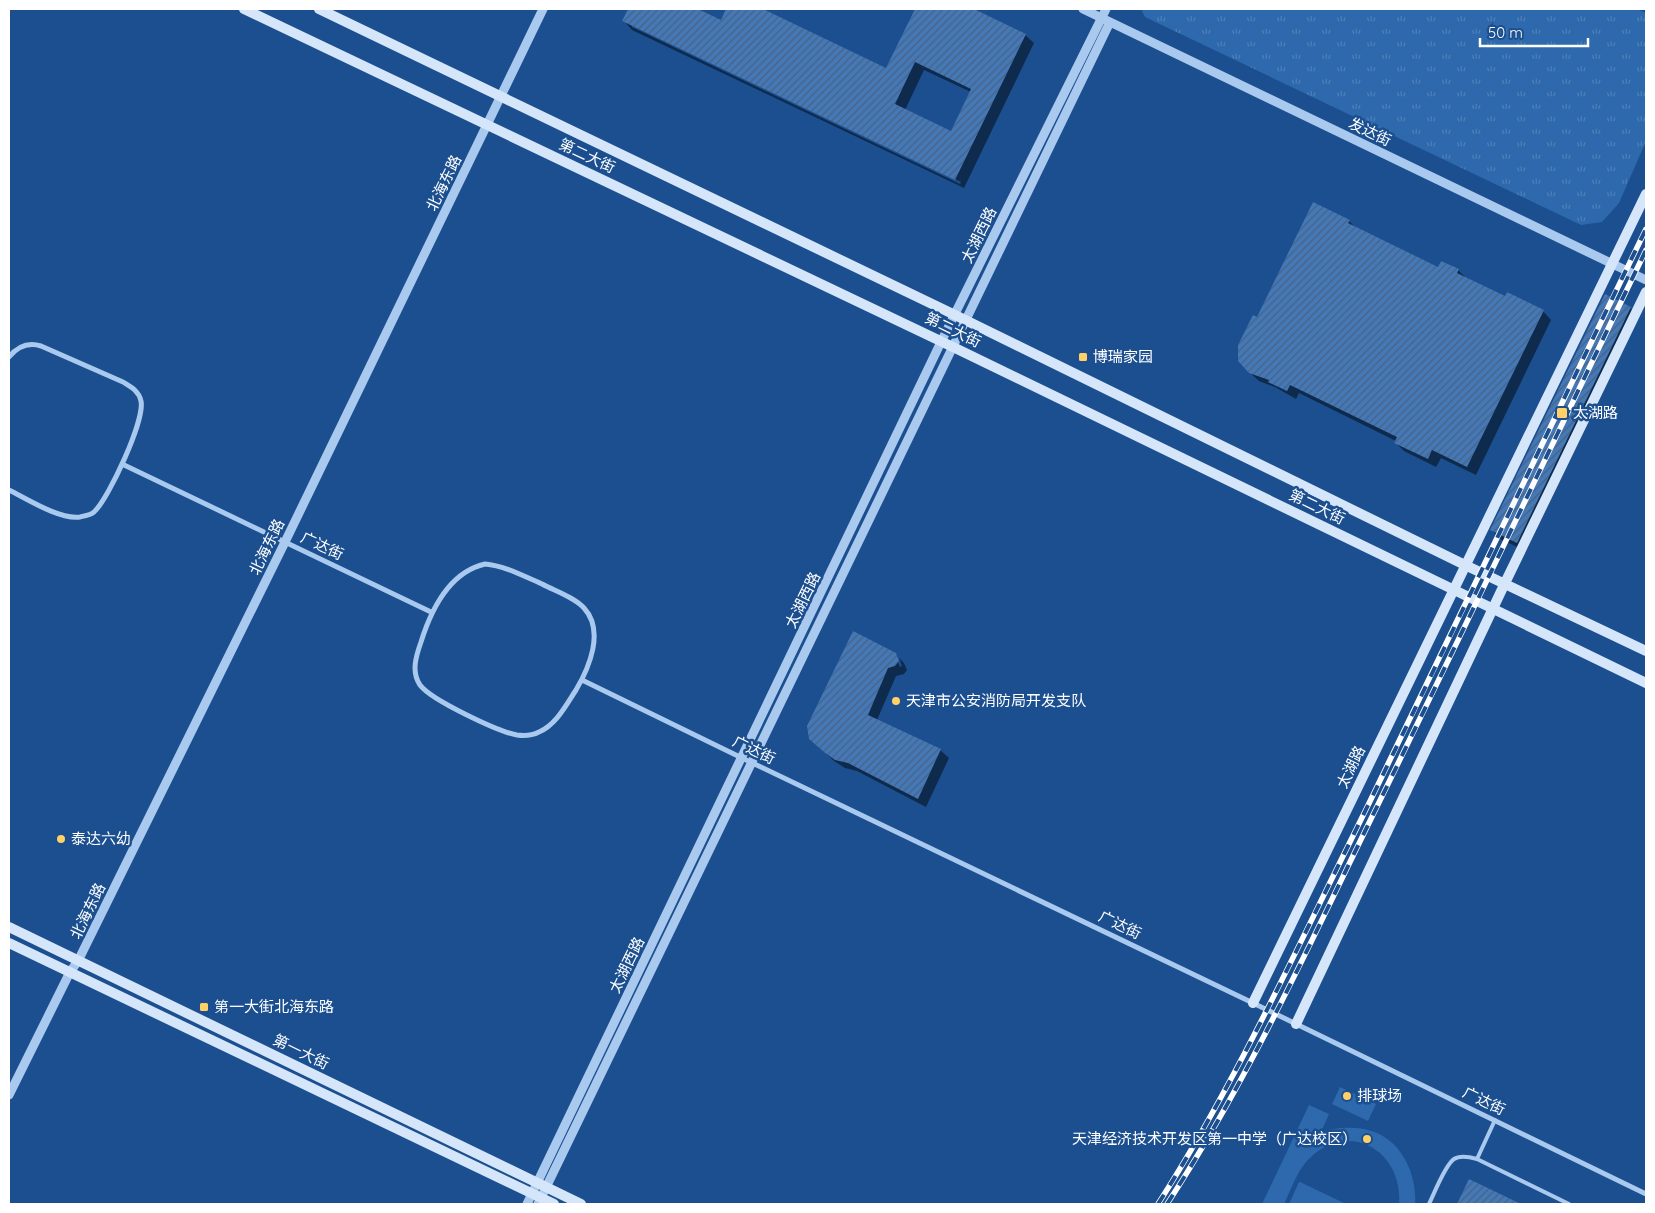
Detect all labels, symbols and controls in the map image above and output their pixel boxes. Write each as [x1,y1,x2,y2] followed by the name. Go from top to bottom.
[1480,15,1588,47] scale bar
[1488,23,1523,42] text: 50 m
[1346,113,1395,150] street label: 发达街
[556,134,618,177] street label: 第二大街
[422,152,465,214] street label: 北海东路
[957,204,1000,266] street label: 太湖西路
[922,308,984,351] street label: 第二大街
[1093,347,1153,366] place label: 博瑞家园
[1077,351,1089,363] marker: 博瑞家园
[1573,403,1618,422] place label: 太湖路
[1555,406,1569,420] marker: 太湖路
[1286,485,1348,528] street label: 第二大街
[245,516,288,578] street label: 北海东路
[298,527,347,564] street label: 广达街
[781,569,824,631] street label: 太湖西路
[906,691,1086,710] place label: 天津市公安消防局开发支队
[890,695,902,707] marker: 天津市公安消防局开发支队
[730,731,779,768] street label: 广达街
[1332,742,1369,791] street label: 太湖路
[71,829,131,848] place label: 泰达六幼
[55,833,67,845] marker: 泰达六幼
[66,880,109,942] street label: 北海东路
[1096,906,1145,943] street label: 广达街
[605,934,648,996] street label: 太湖西路
[214,997,334,1016] place label: 第一大街北海东路
[198,1001,210,1013] marker: 第一大街北海东路
[270,1030,332,1073] street label: 第一大街
[1460,1082,1509,1119] street label: 广达街
[1357,1086,1402,1105] place label: 排球场
[1341,1090,1353,1102] marker: 排球场
[1072,1129,1357,1148] place label: 天津经济技术开发区第一中学（广达校区）
[1361,1133,1373,1145] marker: 天津经济技术开发区第一中学（广达校区）

